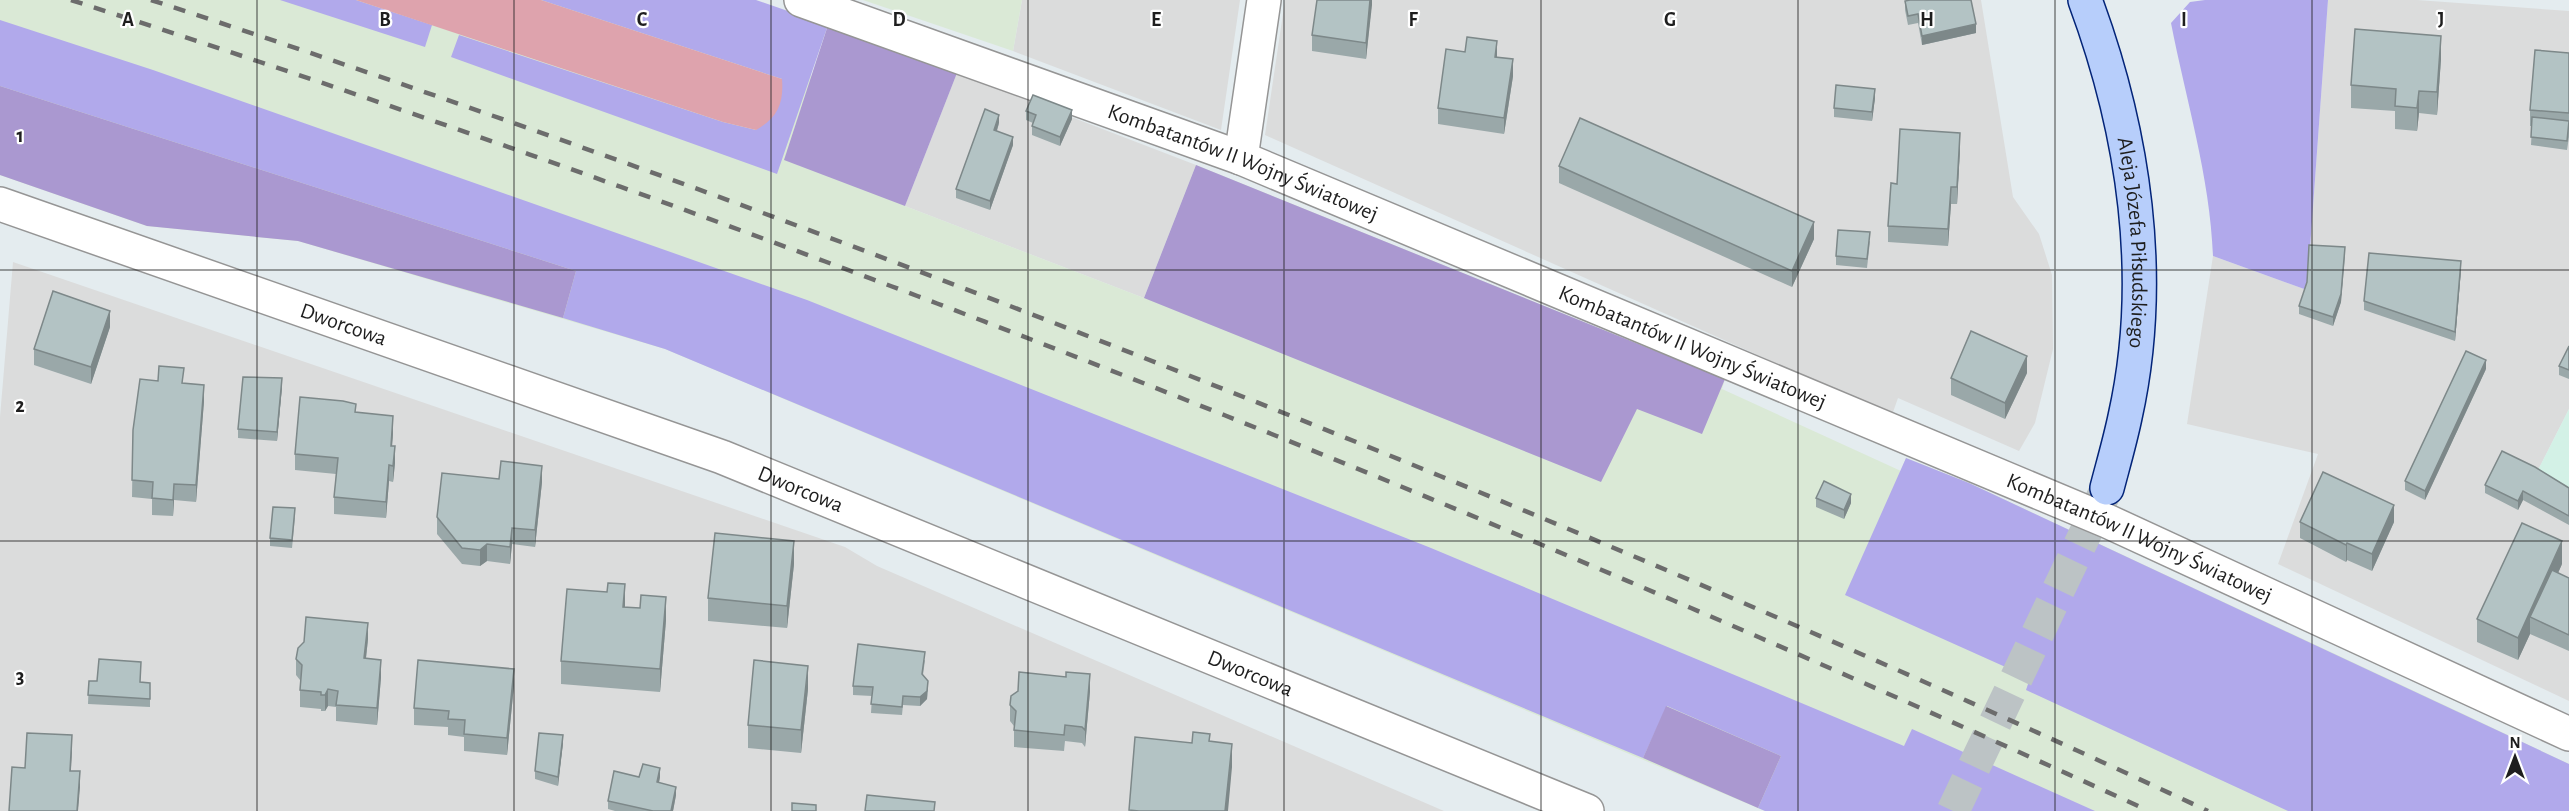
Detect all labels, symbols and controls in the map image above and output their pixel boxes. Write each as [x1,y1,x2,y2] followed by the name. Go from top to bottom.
[122,10,134,30] text: A
[379,10,391,30] text: B
[637,10,648,30] text: C
[892,10,906,30] text: D
[1151,10,1161,30] text: E
[1408,10,1418,30] text: F
[1664,10,1676,30] text: G
[1920,10,1934,30] text: H
[2181,10,2187,30] text: I
[2438,10,2444,30] text: J
[1105,100,1381,225] street label: Kombatantów II Wojny Światowej
[16,126,24,146] text: 1
[2114,135,2150,349] street label: Aleja Józefa Piłsudskiego
[1555,281,1830,413] street label: Kombatantów II Wojny Światowej
[297,299,390,350] street label: Dworcowa
[15,396,25,416] text: 2
[755,462,846,516] street label: Dworcowa
[2004,469,2276,607] street label: Kombatantów II Wojny Światowej
[1205,646,1296,700] street label: Dworcowa
[16,667,24,687] text: 3
[2485,727,2545,787] north arrow
[2509,735,2521,751] text: N

